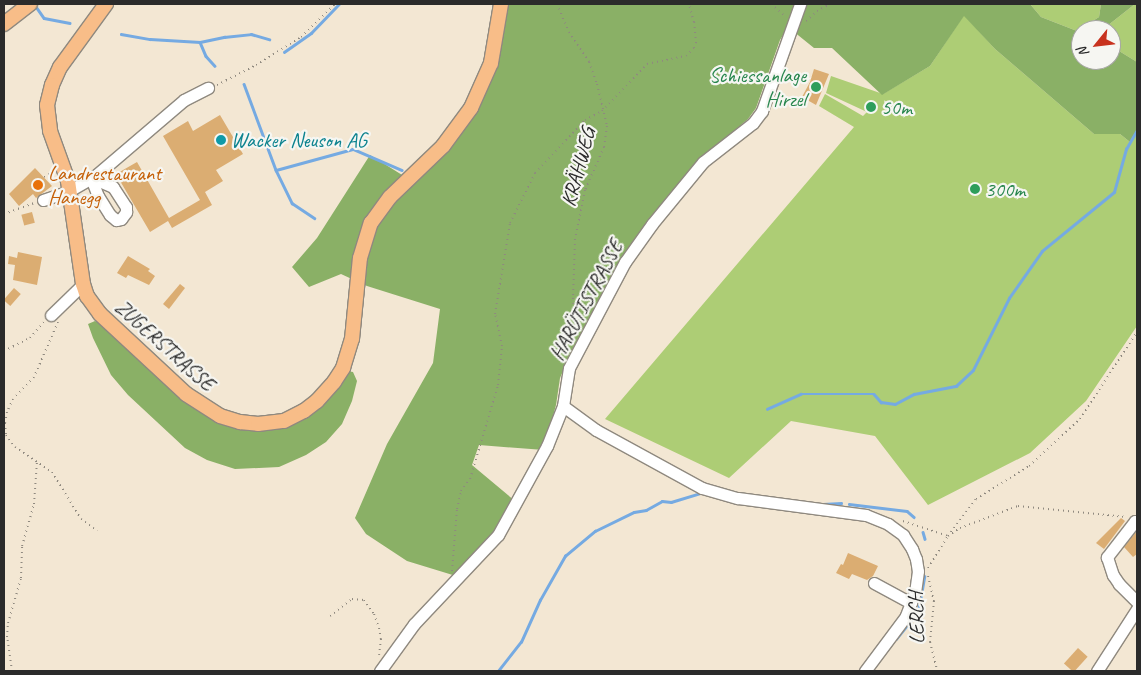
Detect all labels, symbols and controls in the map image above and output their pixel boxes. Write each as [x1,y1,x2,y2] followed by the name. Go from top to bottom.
[1071,20,1121,70] north arrow
[1074,44,1093,60] text: N
[709,62,806,112] place label: Schiessanlage Hirzel
[810,81,822,93] marker: Schiessanlage Hirzel
[881,94,912,120] place label: 50m
[865,101,877,113] marker: 50m
[555,125,601,209] street label: KRÄHWEG
[231,127,367,153] place label: Wacker Neuson AG
[215,134,227,146] marker: Wacker Neuson AG
[48,160,161,210] place label: Landrestaurant Hanegg
[985,176,1025,202] place label: 300m
[32,179,44,191] marker: Landrestaurant Hanegg
[969,183,981,195] marker: 300m
[544,236,628,364] street label: HARÜTISTRASSE
[110,294,220,396] street label: ZUGERSTRASSE
[902,592,930,644] street label: LERCH

